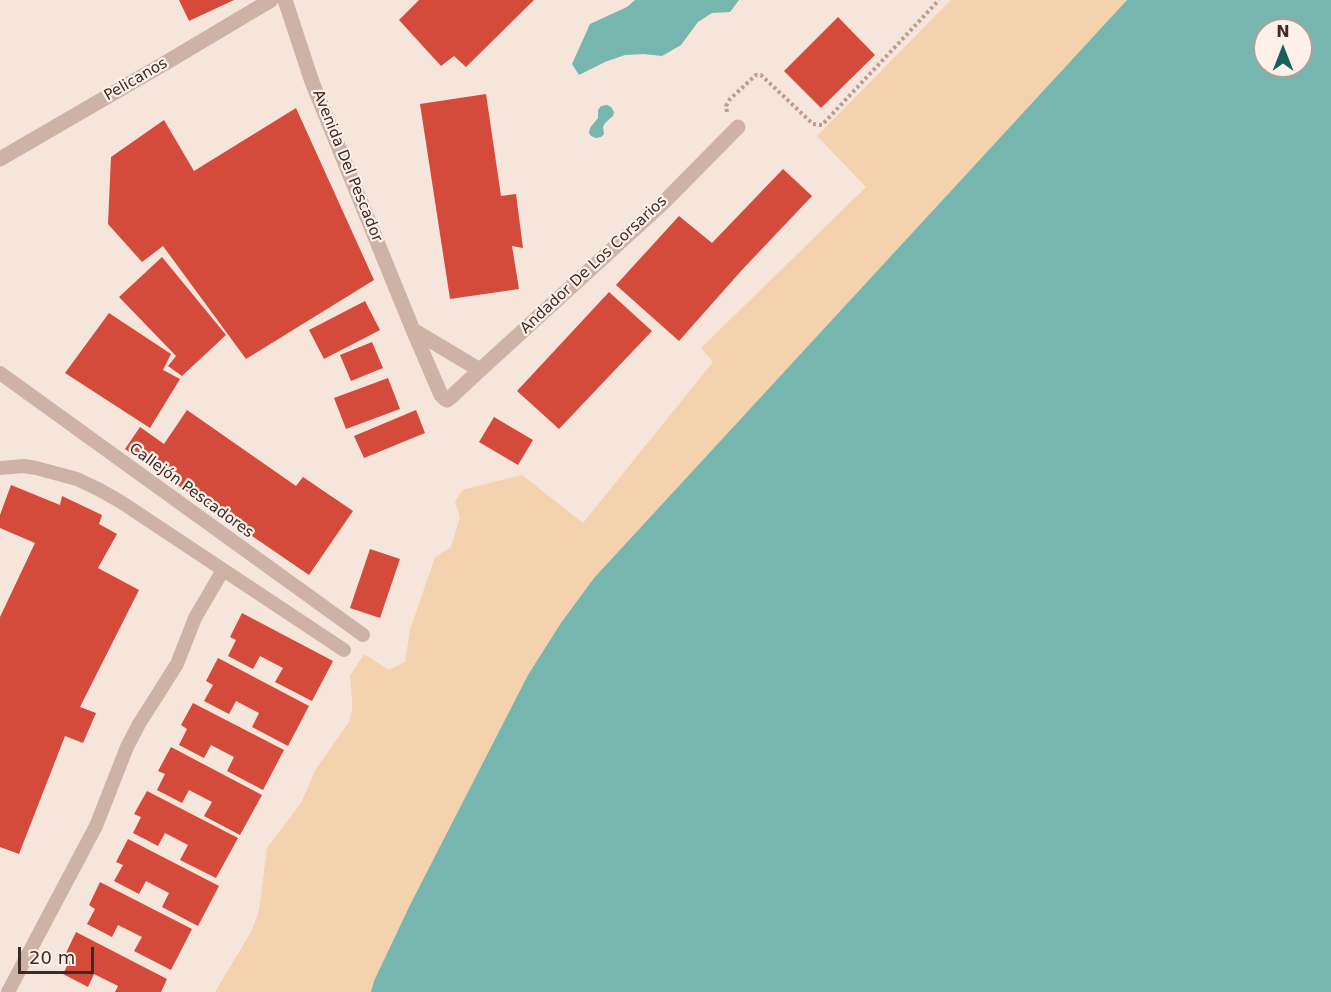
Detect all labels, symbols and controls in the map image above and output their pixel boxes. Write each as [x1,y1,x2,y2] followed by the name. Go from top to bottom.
[1253,18,1313,78] north arrow
[1276,22,1290,41] text: N
[101,55,171,105] street label: Pelicanos
[308,87,386,245] street label: Avenida Del Pescador
[517,192,671,338] street label: Andador De Los Corsarios
[125,440,257,542] street label: Callejón Pescadores
[21,935,98,973] scale bar
[29,947,75,968] text: 20 m

